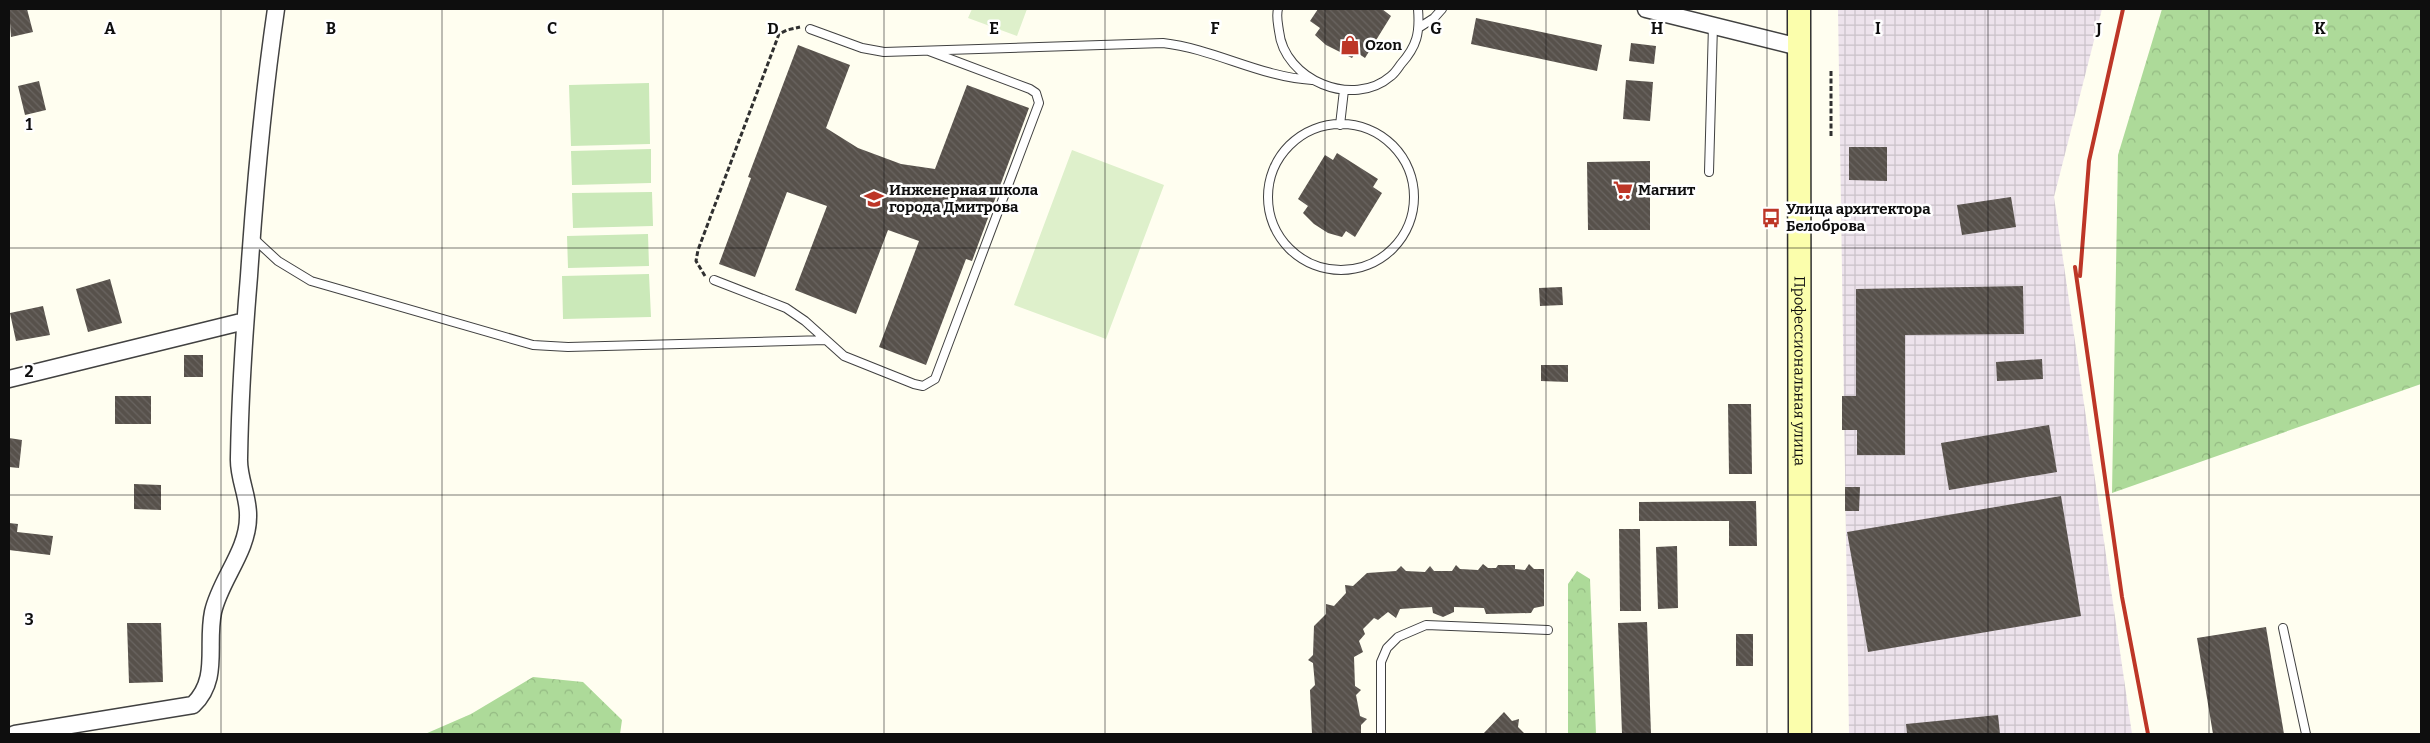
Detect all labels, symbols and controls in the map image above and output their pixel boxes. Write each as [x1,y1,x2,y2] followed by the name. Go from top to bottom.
[104,19,116,38] text: A
[326,19,336,38] text: B
[547,19,557,38] text: C
[767,19,779,38] text: D
[989,19,999,38] text: E
[1211,19,1220,38] text: F
[1430,19,1442,38] text: G
[1651,19,1664,38] text: H
[1875,19,1881,38] text: I
[2095,19,2102,38] text: J
[2314,19,2326,38] text: K
[1339,34,1361,56] shop icon: Ozon
[1365,36,1402,54] place label: Ozon
[26,115,33,134] text: 1
[1612,179,1634,201] supermarket icon: Магнит
[889,181,1039,216] place label: Инженерная школа города Дмитрова
[1638,181,1696,199] place label: Магнит
[863,188,885,210] school or university icon: Инженерная школа города Дмитрова
[1786,200,1931,235] place label: Улица архитектора Белоброва
[1760,207,1782,229] bus stop icon: Улица архитектора Белоброва
[1790,276,1809,466] street label: Профессиональная улица
[24,362,34,381] text: 2
[24,610,34,629] text: 3

